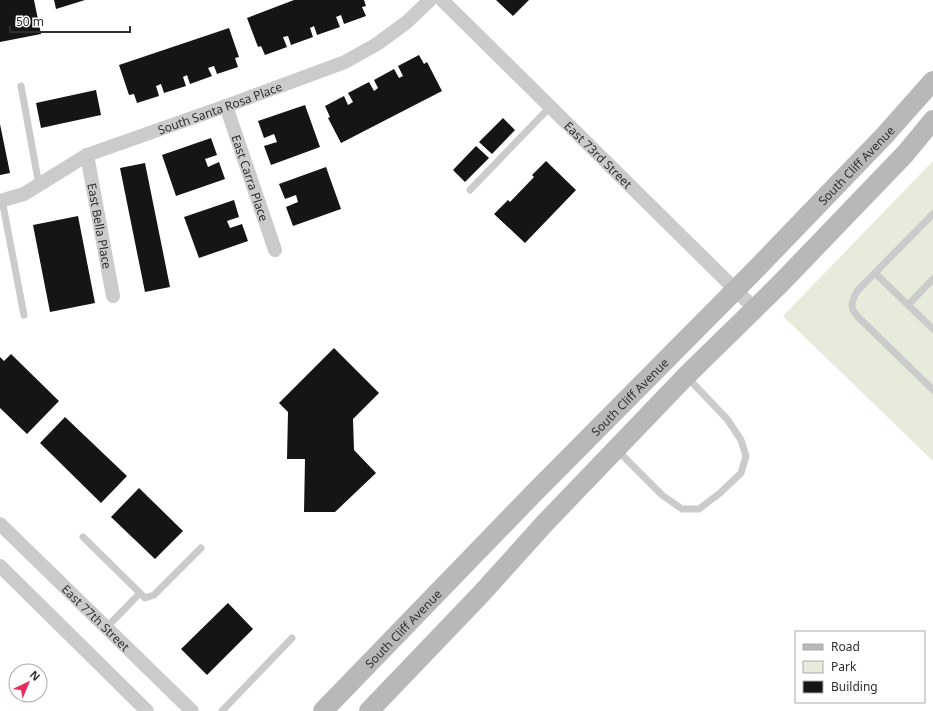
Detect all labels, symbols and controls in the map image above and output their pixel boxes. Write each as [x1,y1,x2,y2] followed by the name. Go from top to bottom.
[10,8,130,34] scale bar
[16,13,44,30] text: 50 m
[155,77,285,138] street label: South Santa Rosa Place
[561,117,637,192] street label: East 73rd Street
[814,122,898,208] street label: South Cliff Avenue
[228,133,273,224] street label: East Carra Place
[84,182,116,270] street label: East Bella Place
[587,354,672,439] street label: South Cliff Avenue
[58,580,134,655] street label: East 77th Street
[361,585,445,671] street label: South Cliff Avenue
[795,631,925,703] legend
[831,638,860,655] text: Road
[831,658,857,675] text: Park
[8,663,48,703] north arrow
[27,667,44,684] text: N
[831,678,878,695] text: Building

